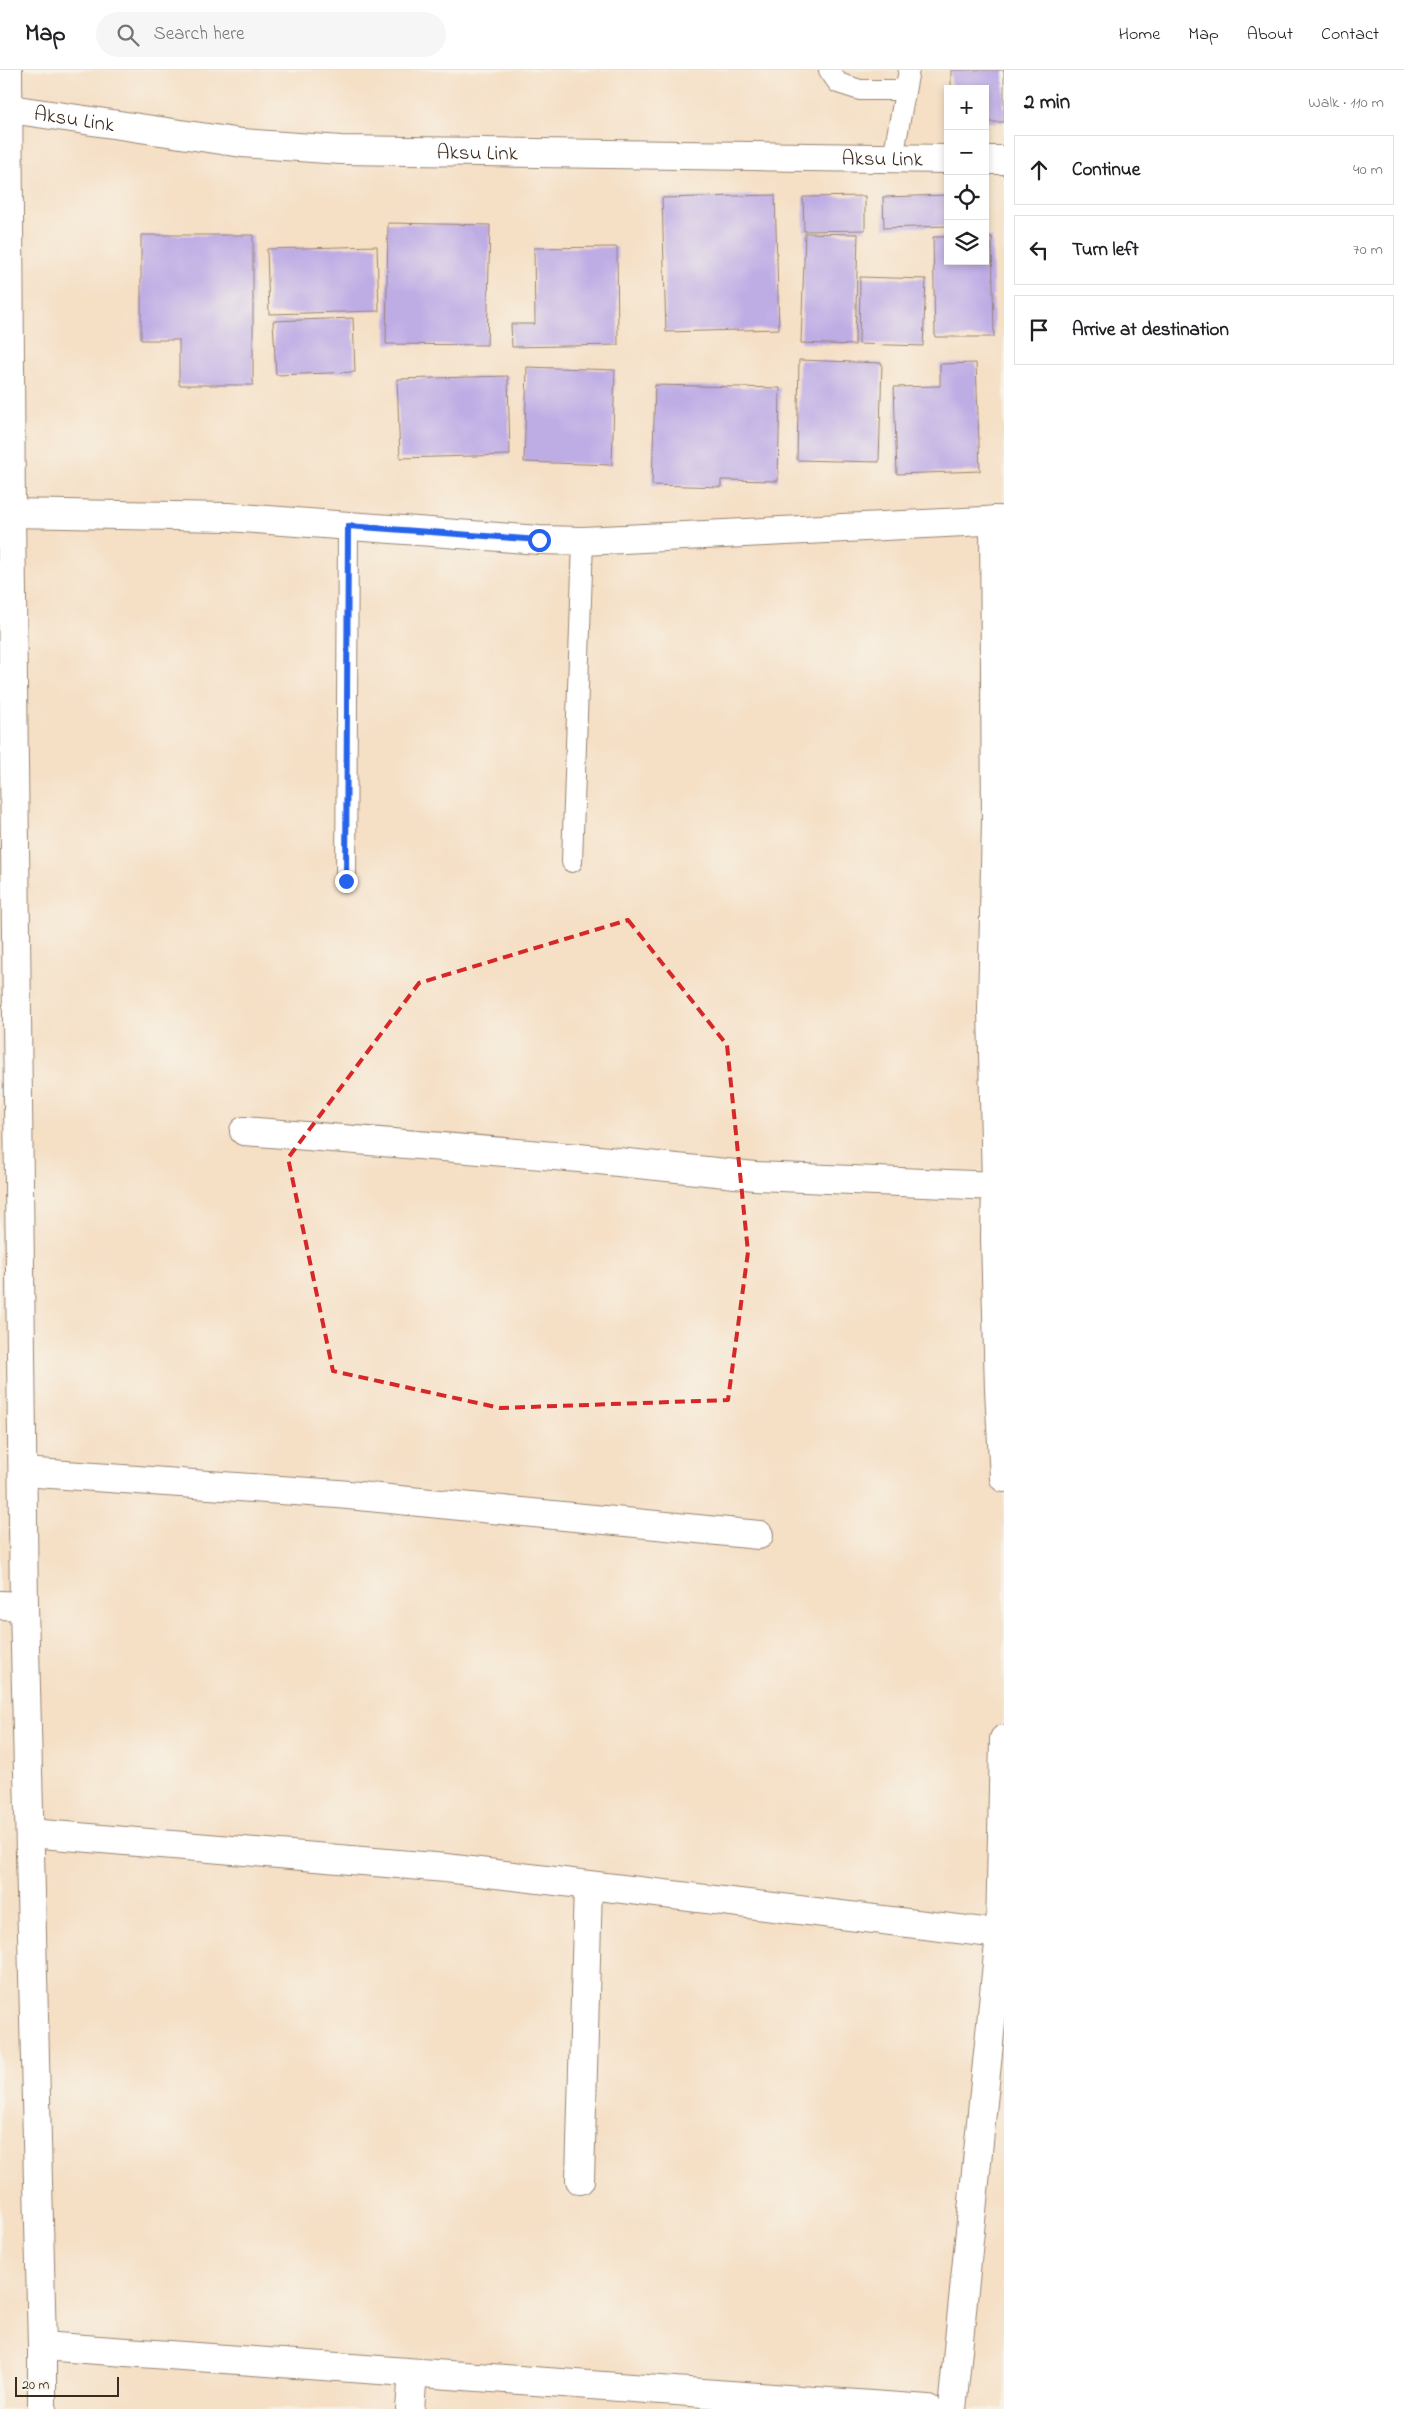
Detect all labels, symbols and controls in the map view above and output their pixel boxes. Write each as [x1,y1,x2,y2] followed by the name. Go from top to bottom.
[96,12,446,57] search box
[25,17,66,52] text: Map
[114,21,142,49] icon: search
[154,21,245,48] text: Search here
[1119,22,1160,48] text: Home
[1188,22,1219,48] text: Map
[1247,22,1293,48] text: About
[1321,22,1379,48] text: Contact
[944,85,989,265] map controls
[944,85,989,130] button: +
[1024,88,1070,118] text: 2 min
[1308,91,1384,115] text: Walk · 110 m
[32,100,117,141] street label: Aksu Link
[944,130,989,175] button: −
[436,138,519,170] street label: Aksu Link
[841,144,924,176] street label: Aksu Link
[1025,156,1053,184] icon: ahead
[1072,157,1140,184] text: Continue
[1353,158,1383,182] text: 40 m
[944,175,989,220] button: locate
[944,220,989,265] button: layers
[1025,236,1053,264] icon: left
[1072,237,1139,264] text: Turn left
[1353,238,1383,262] text: 70 m
[1025,316,1053,344] icon: arrive
[1072,317,1229,344] text: Arrive at destination
[528,529,551,552] route start
[335,870,358,893] route end
[15,2374,119,2397] scale bar
[22,2375,49,2396] text: 20 m

